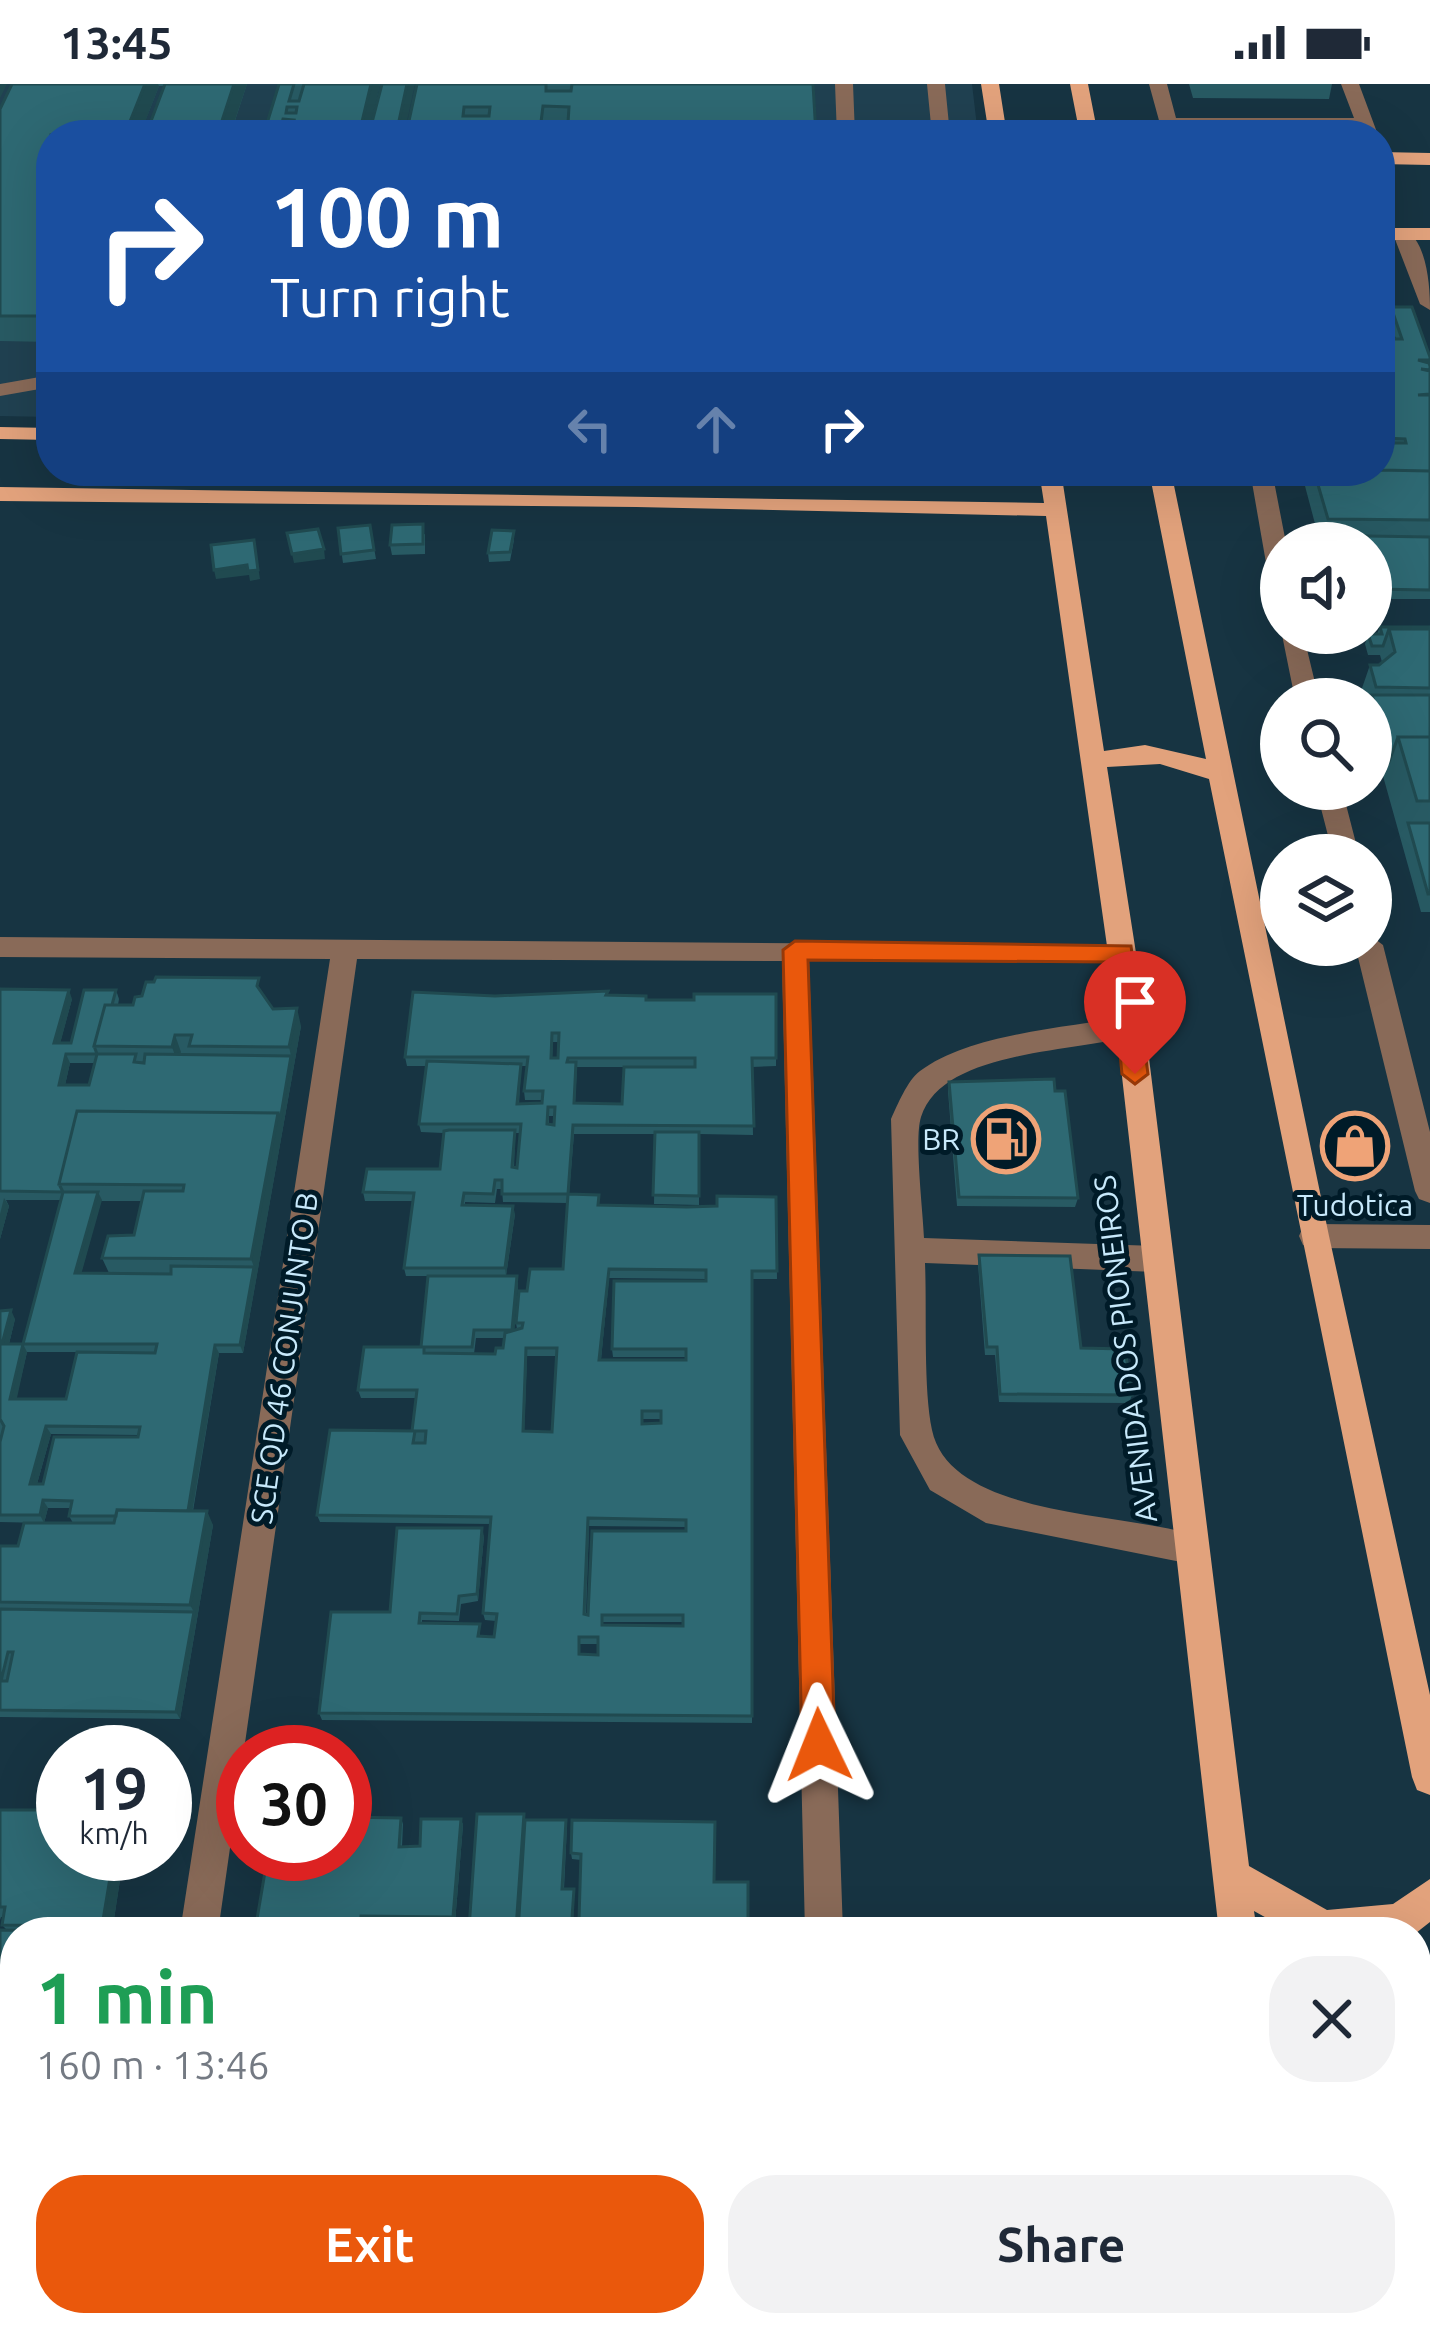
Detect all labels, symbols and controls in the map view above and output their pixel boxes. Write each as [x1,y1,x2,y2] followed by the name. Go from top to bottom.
[60,17,173,68] text: 13:45
[72,168,228,324] icon: right
[270,169,504,263] text: 100 m
[270,267,510,327] text: Turn right
[557,396,623,462] icon: left
[683,396,749,462] icon: ahead
[809,396,875,462] icon: right
[1260,522,1392,966] map controls
[1260,522,1392,654] button: sound
[1260,678,1392,810] button: search
[1260,834,1392,966] button: layers
[1084,951,1186,1074] pin
[1102,969,1168,1035] icon: arrive
[971,1104,1041,1174] fuel station icon: BR
[1320,1111,1390,1181] shop icon: Tudotica
[922,1122,960,1156] place label: BR
[1087,1173,1163,1525] street label: AVENIDA DOS PIONEIROS
[1297,1188,1413,1222] place label: Tudotica
[244,1190,324,1526] street label: SCE QD 46 CONJUNTO B
[756,1682,882,1808] position arrow
[216,1725,372,1881] speed limit sign: 30
[80,1754,148,1821] text: 19
[79,1816,149,1850] text: km/h
[1269,1956,1395,2082] button: close
[36,1957,218,2038] text: 1 min
[36,2043,270,2086] text: 160 m · 13:46
[36,2175,704,2313] button: Exit
[728,2175,1395,2313] button: Share

